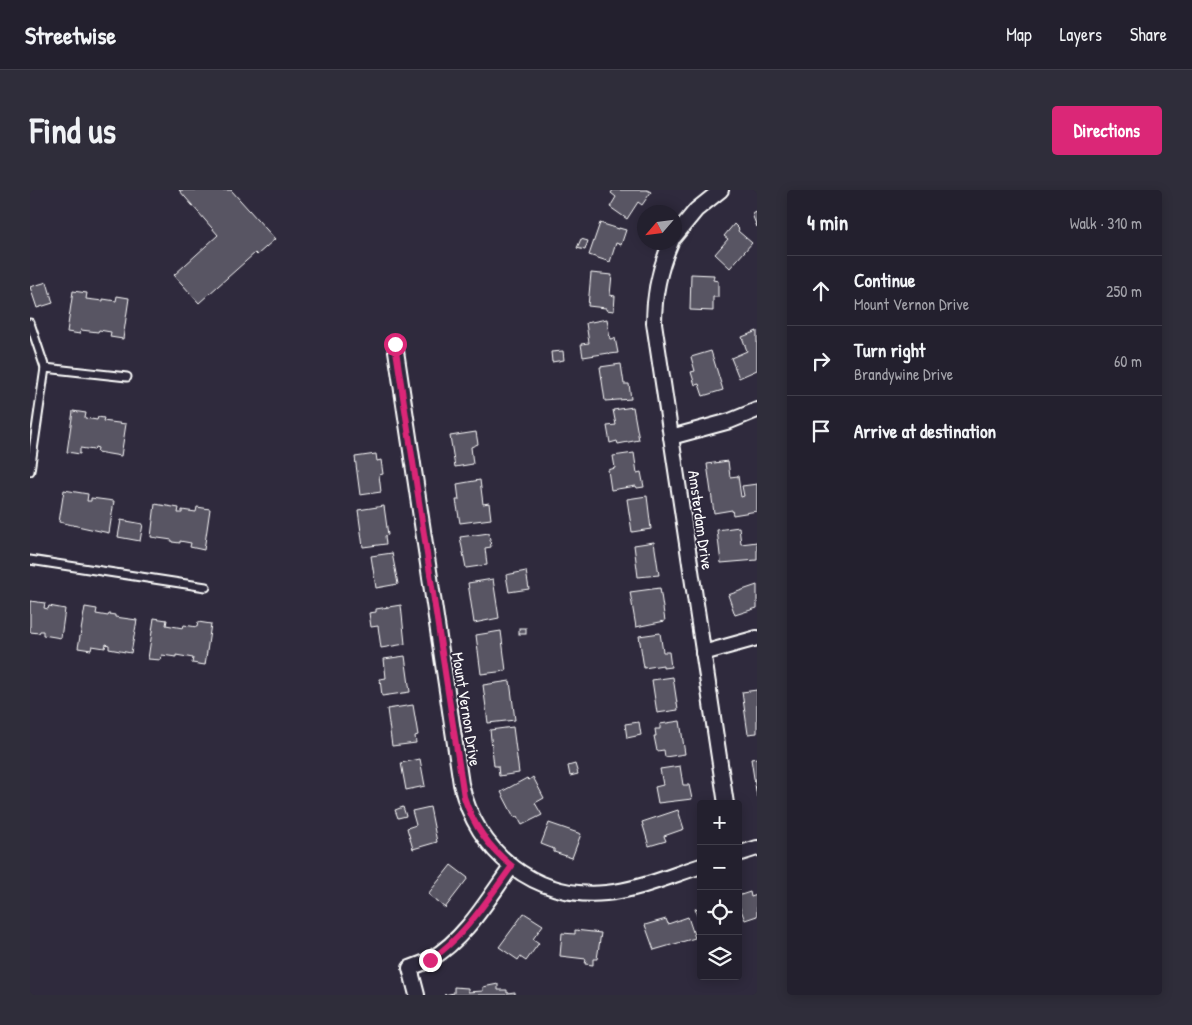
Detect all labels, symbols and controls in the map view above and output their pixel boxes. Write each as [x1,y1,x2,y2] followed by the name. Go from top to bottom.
[25,19,116,51] text: Streetwise
[1006,22,1032,47] text: Map
[1060,22,1102,47] text: Layers
[1130,22,1167,47] text: Share
[1052,106,1162,155] button: Directions
[30,107,116,154] text: Find us
[637,205,682,250] north arrow
[807,208,848,237] text: 4 min
[1070,212,1142,234] text: Walk · 310 m
[854,267,915,293] text: Continue
[807,277,835,305] icon: ahead
[1106,280,1142,302] text: 250 m
[854,293,969,315] text: Mount Vernon Drive
[384,333,407,356] route start
[854,337,925,363] text: Turn right
[807,347,835,375] icon: right
[1114,350,1142,372] text: 60 m
[854,363,953,385] text: Brandywine Drive
[807,417,835,445] icon: arrive
[854,418,996,444] text: Arrive at destination
[683,469,719,572] street label: Amsterdam Drive
[447,650,487,768] street label: Mount Vernon Drive
[697,800,742,980] map controls
[697,800,742,845] button: +
[697,845,742,890] button: −
[697,890,742,935] button: locate
[697,935,742,980] button: layers
[419,949,442,972] route end

